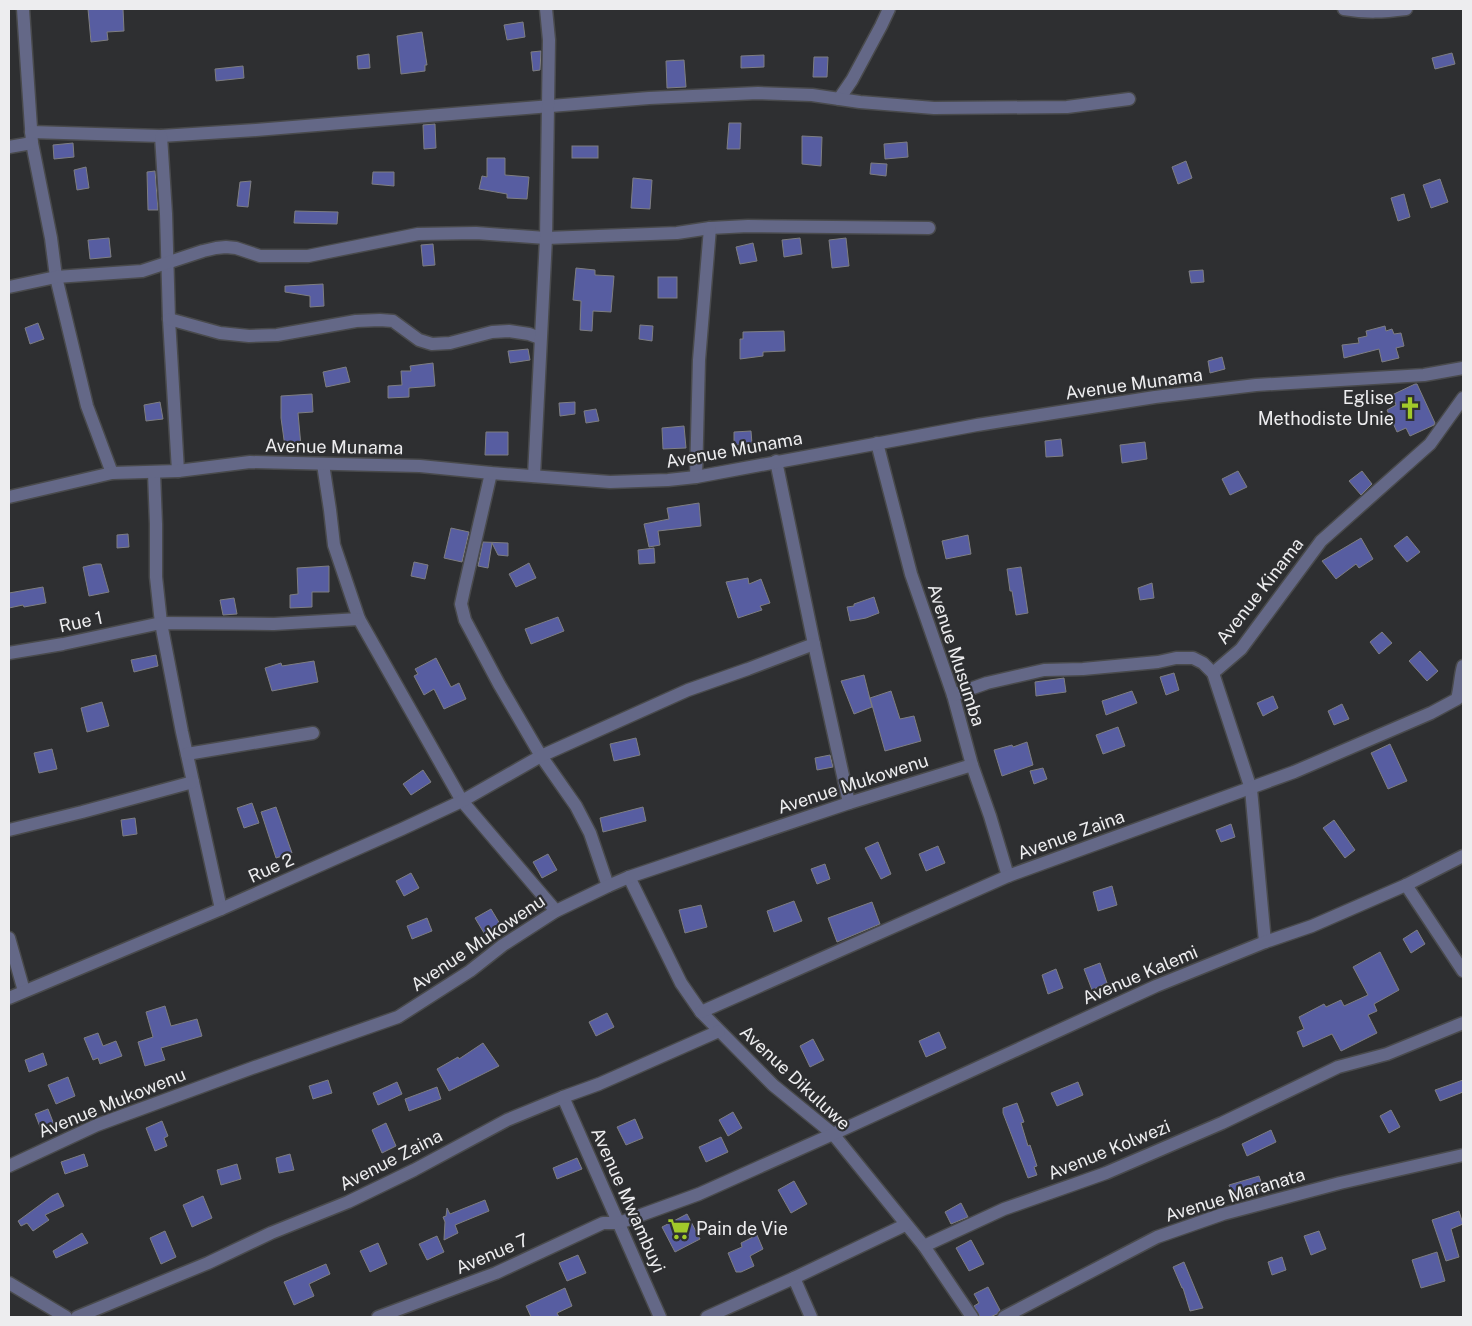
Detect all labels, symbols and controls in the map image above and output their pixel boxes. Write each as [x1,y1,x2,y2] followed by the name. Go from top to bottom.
[1064,363,1204,404] street label: Avenue Munama
[1258,387,1394,429] place label: Eglise Methodiste Unie
[1397,395,1423,421] church icon: Eglise Methodiste Unie
[664,427,804,472] street label: Avenue Munama
[265,435,403,458] street label: Avenue Munama
[1212,534,1308,648] street label: Avenue Kinama
[924,581,989,729] street label: Avenue Musumba
[57,607,105,636] street label: Rue 1
[775,749,931,818] street label: Avenue Mukowenu
[1014,805,1127,864] street label: Avenue Zaina
[245,848,297,887] street label: Rue 2
[407,890,549,995] street label: Avenue Mukowenu
[1079,941,1201,1008] street label: Avenue Kalemi
[736,1021,855,1134] street label: Avenue Dikuluwe
[35,1063,189,1142] street label: Avenue Mukowenu
[1045,1115,1173,1184] street label: Avenue Kolwezi
[587,1124,670,1276] street label: Avenue Mwambuyi
[336,1125,446,1194] street label: Avenue Zaina
[1162,1163,1307,1226] street label: Avenue Maranata
[666,1216,692,1242] supermarket icon: Pain de Vie
[696,1218,788,1239] place label: Pain de Vie
[452,1229,531,1278] street label: Avenue 7

